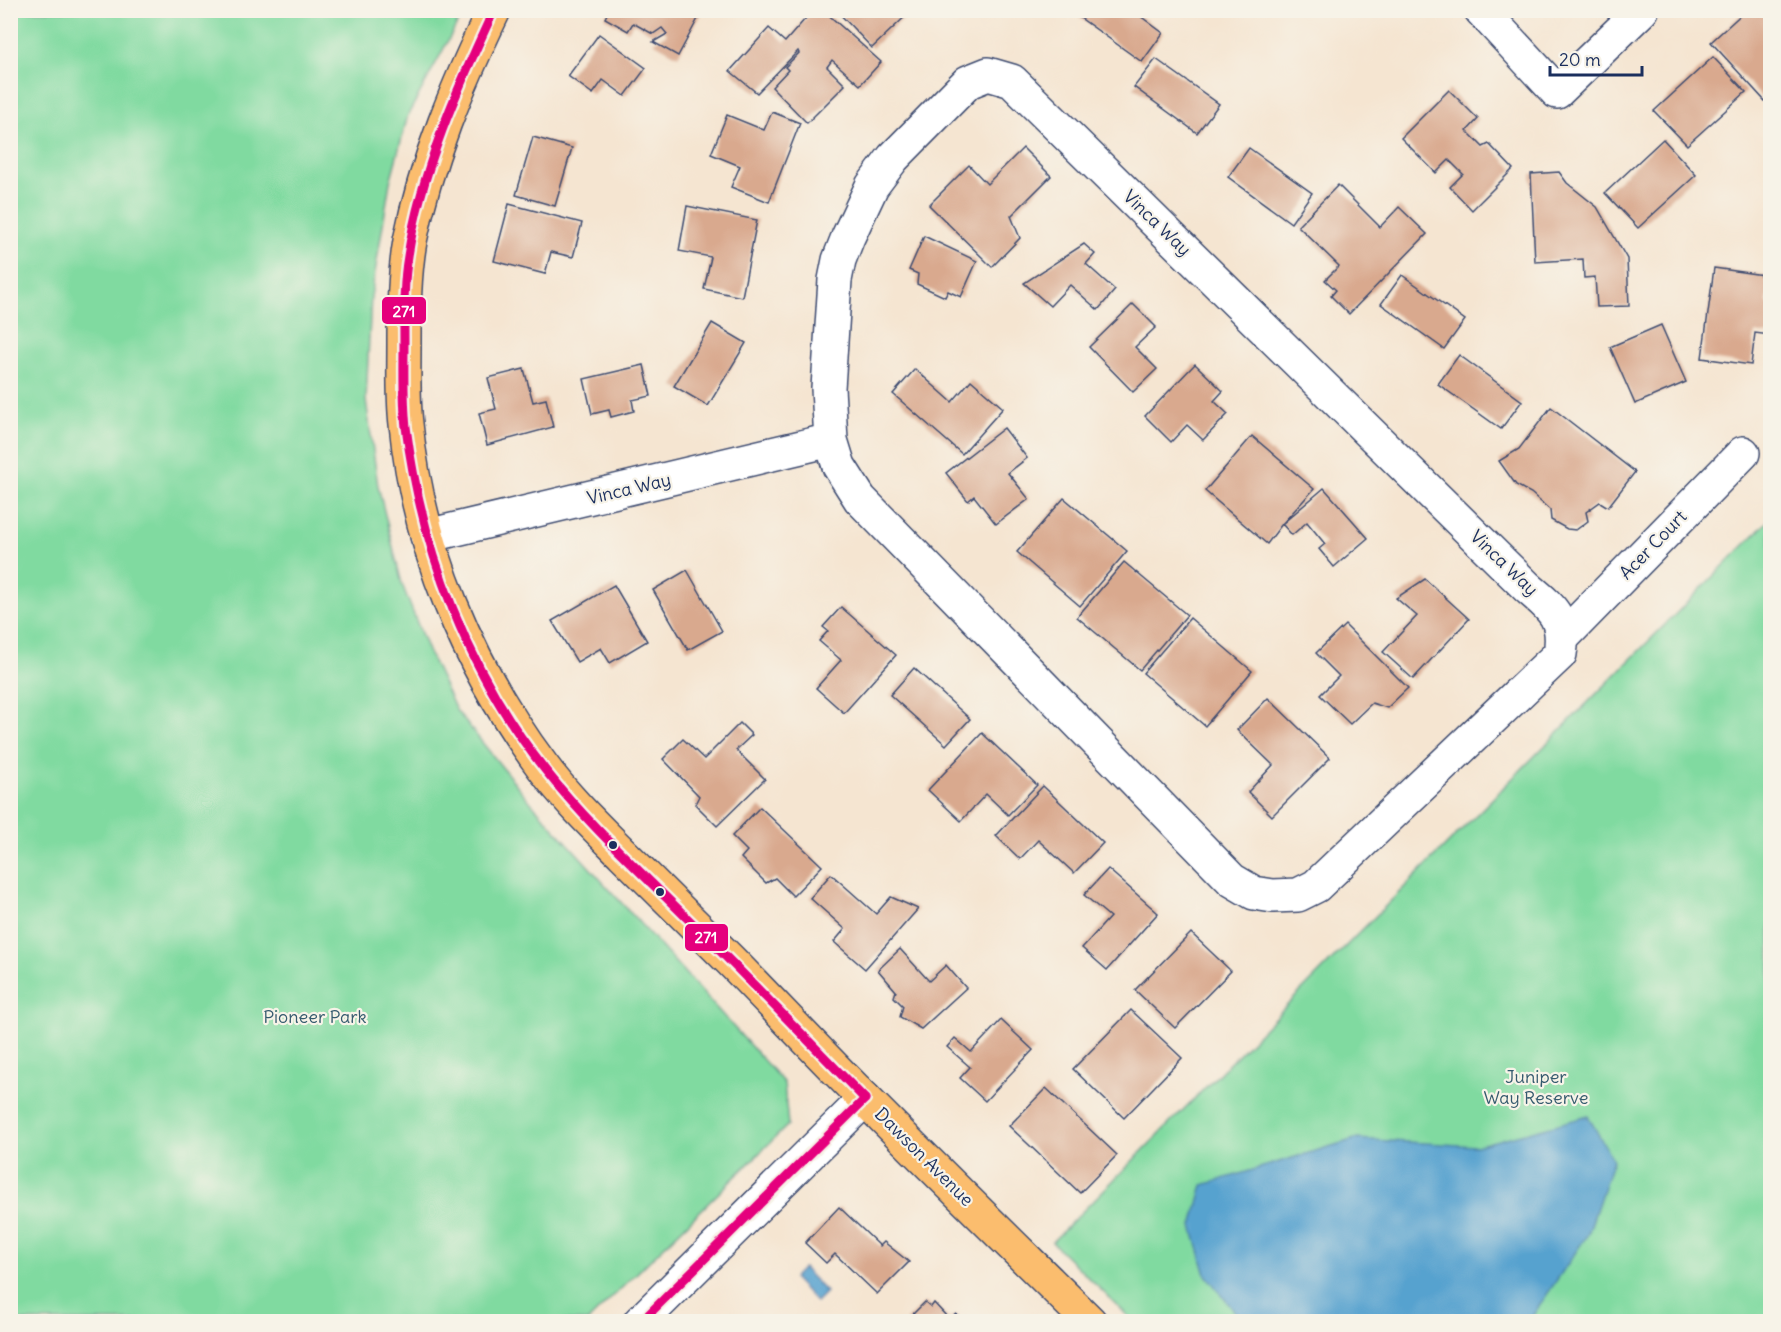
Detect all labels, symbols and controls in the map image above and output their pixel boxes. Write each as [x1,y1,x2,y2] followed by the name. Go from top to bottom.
[1550,39,1642,77] scale bar
[1559,48,1601,71] text: 20 m
[1119,185,1196,261] street label: Vinca Way
[381,296,427,325] line badge: 271
[393,301,415,321] text: 271
[585,468,673,509] street label: Vinca Way
[1614,505,1691,584] street label: Acer Court
[1466,525,1543,601] street label: Vinca Way
[607,839,619,851] unlabelled marker
[654,886,666,898] unlabelled marker
[684,923,729,952] line badge: 271
[695,927,717,947] text: 271
[263,1005,367,1028] park label: Pioneer Park
[1484,1065,1588,1109] park label: Juniper Way Reserve
[870,1102,979,1211] street label: Dawson Avenue

